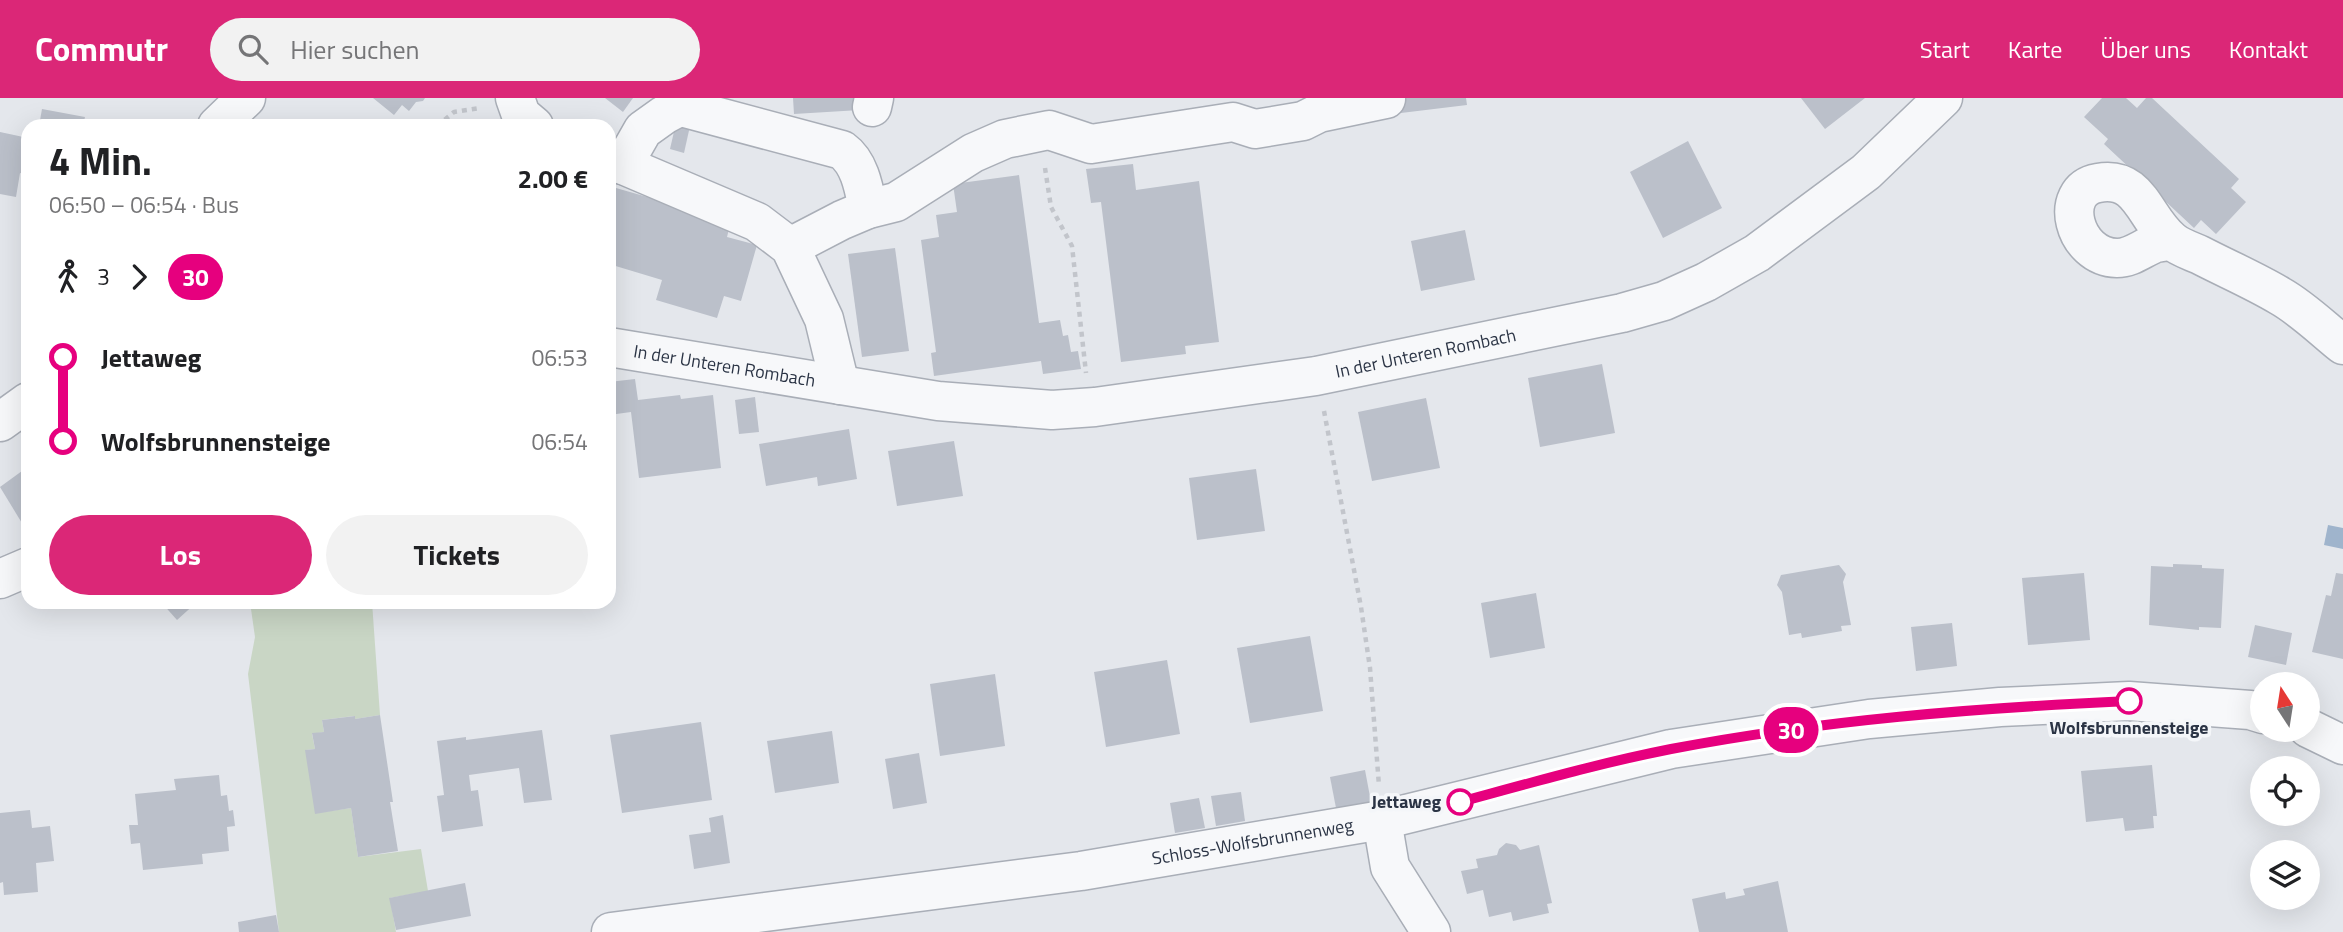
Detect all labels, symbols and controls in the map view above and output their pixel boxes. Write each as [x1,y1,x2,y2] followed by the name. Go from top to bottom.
[210,18,700,81] search box
[35,24,168,74] text: Commutr
[234,30,272,68] icon: search
[290,30,420,69] text: Hier suchen
[1920,31,1970,67] text: Start
[2008,31,2062,67] text: Karte
[2100,31,2191,67] text: Über uns
[2229,31,2308,67] text: Kontakt
[49,132,152,190] text: 4 Min.
[517,159,588,198] text: 2.00 €
[49,187,239,222] text: 06:50 – 06:54 · Bus
[49,258,87,296] icon: walk
[120,258,158,296] icon: forward
[97,259,110,294] text: 3
[182,259,209,295] text: 30
[1333,321,1518,385] street label: In der Unteren Rombach
[632,337,817,394] street label: In der Unteren Rombach
[101,338,201,377] text: Jettaweg
[531,340,588,375] text: 06:53
[101,422,331,461] text: Wolfsbrunnensteige
[531,424,588,459] text: 06:54
[49,515,312,595] button: Los
[326,515,588,595] button: Tickets
[2250,672,2320,742] north arrow
[2250,672,2320,910] map controls
[2116,688,2142,714] marker: Wolfsbrunnensteige
[1760,707,1823,753] line badge: 30
[1778,712,1804,748] text: 30
[2050,714,2208,741] place label: Wolfsbrunnensteige
[2250,756,2320,826] button: locate
[1372,788,1441,815] place label: Jettaweg
[1447,789,1473,815] marker: Jettaweg
[1150,811,1355,872] street label: Schloss-Wolfsbrunnenweg
[2250,840,2320,910] button: layers

